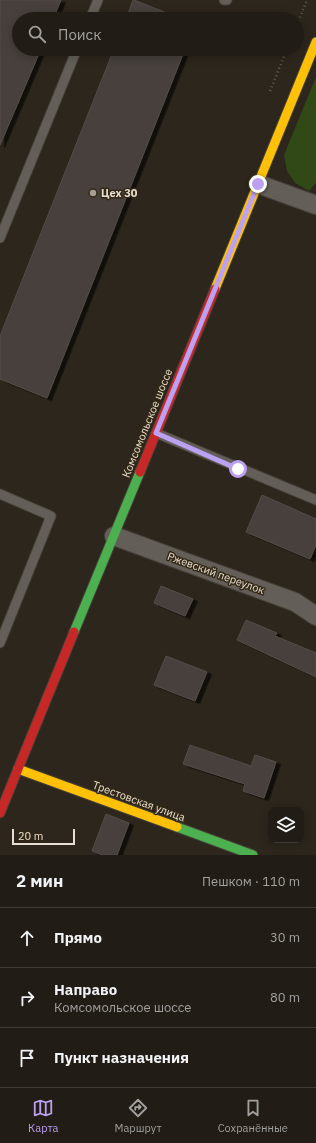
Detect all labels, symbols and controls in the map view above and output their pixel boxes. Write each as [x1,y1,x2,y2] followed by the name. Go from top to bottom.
[12,12,304,56] search box
[26,23,48,45] icon: search
[58,25,101,44] text: Поиск
[249,175,267,193] route end
[101,186,138,200] place label: Цех 30
[88,188,98,198] marker: Цех 30
[119,366,175,480] street label: Комсомольское шоссе
[229,460,247,478] route start
[165,549,267,597] street label: Ржевский переулок
[91,778,187,824] street label: Трестовская улица
[268,807,304,843] map controls
[268,807,304,843] button: layers
[12,827,75,846] scale bar
[18,829,43,843] text: 20 m
[16,870,63,892] text: 2 мин
[202,873,300,890] text: Пешком · 110 m
[16,927,38,949] icon: ahead
[54,928,102,947] text: Прямо
[270,929,300,946] text: 30 m
[54,980,117,999] text: Направо
[16,987,38,1009] icon: right
[270,989,300,1006] text: 80 m
[54,999,191,1016] text: Комсомольское шоссе
[16,1047,38,1069] icon: arrive
[54,1048,189,1067] text: Пункт назначения
[28,1097,58,1135] tab: Карта
[115,1097,162,1135] tab: Маршрут
[218,1097,288,1135] tab: Сохранённые

